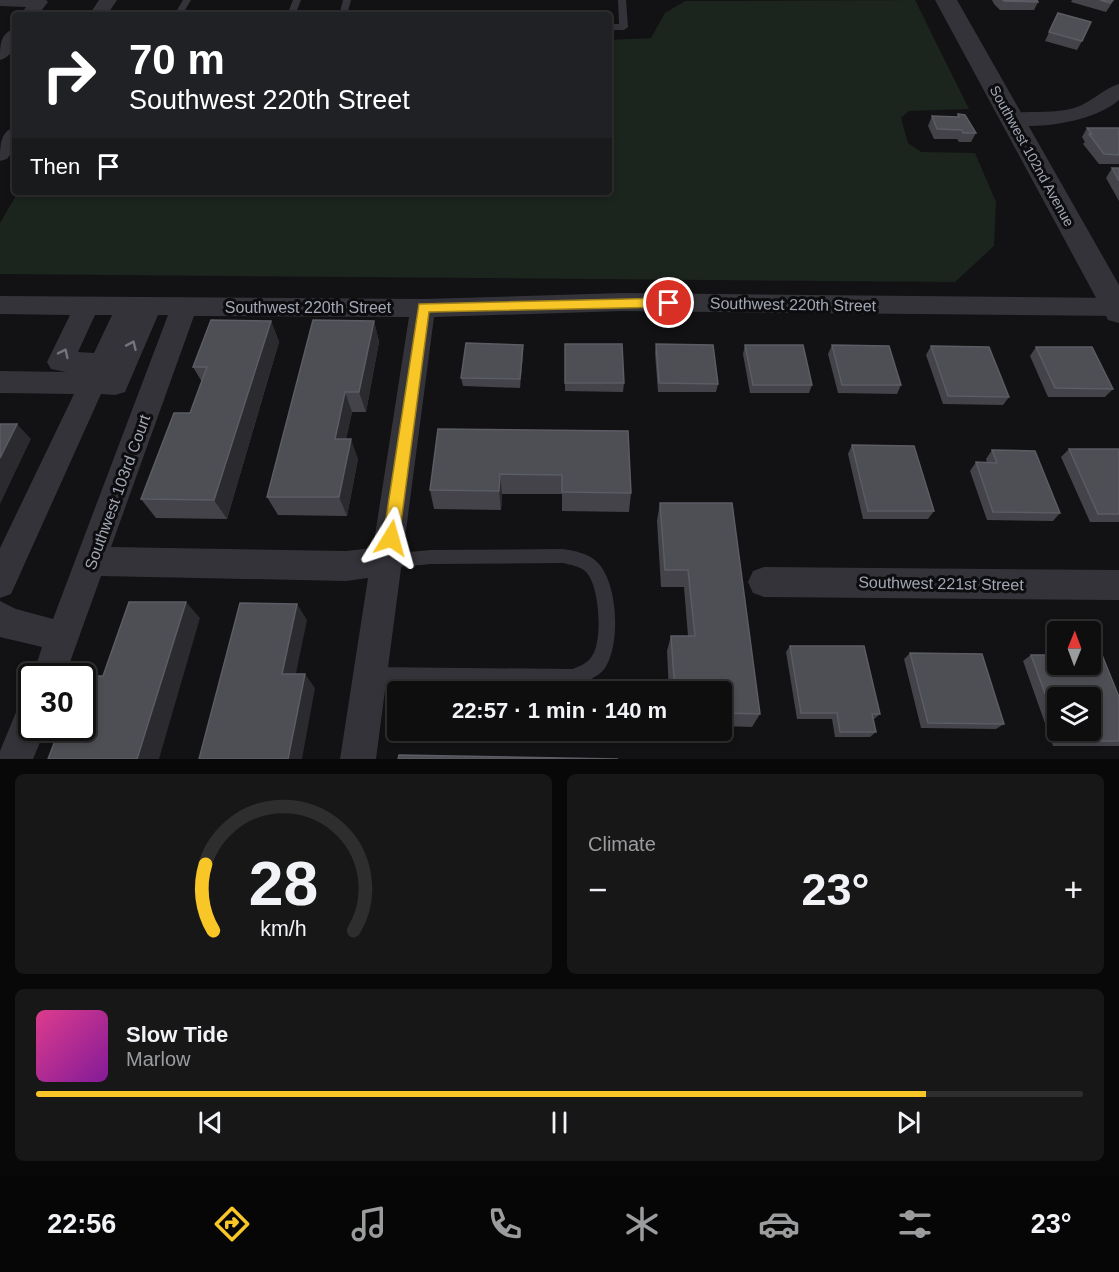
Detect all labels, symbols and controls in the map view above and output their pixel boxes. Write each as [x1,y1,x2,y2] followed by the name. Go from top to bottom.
[30,36,108,114] icon: right
[129,36,225,83] text: 70 m
[987,83,1078,229] street label: Southwest 102nd Avenue
[129,85,410,115] text: Southwest 220th Street
[92,150,125,183] icon: arrive
[30,154,80,179] text: Then
[643,277,694,328] pin
[652,286,685,319] icon: arrive
[710,295,877,314] street label: Southwest 220th Street
[225,299,392,316] street label: Southwest 220th Street
[124,341,136,352] one-way arrow
[57,348,69,359] one-way arrow
[81,412,154,572] street label: Southwest 103rd Court
[359,506,423,570] position arrow
[858,574,1024,593] street label: Southwest 221st Street
[1047,621,1101,675] north arrow
[1047,621,1101,741] map controls
[18,663,96,741] speed limit sign: 30
[1047,687,1101,741] button: layers
[452,698,667,723] text: 22:57 · 1 min · 140 m
[588,833,656,855] text: Climate
[249,849,318,918] text: 28
[801,864,870,915] text: 23°
[588,871,607,908] text: −
[1064,871,1083,908] text: +
[260,917,307,941] text: km/h
[126,1022,228,1047] text: Slow Tide
[126,1048,190,1070] text: Marlow
[194,1106,227,1139] icon: previous
[543,1106,576,1139] icon: pause
[892,1106,925,1139] icon: next
[211,1203,253,1245] icon: directions
[348,1203,390,1245] icon: music
[484,1203,526,1245] icon: phone
[621,1203,663,1245] icon: climate
[758,1203,800,1245] icon: car
[894,1203,936,1245] icon: filters
[47,1209,116,1239] text: 22:56
[1031,1209,1072,1239] text: 23°

